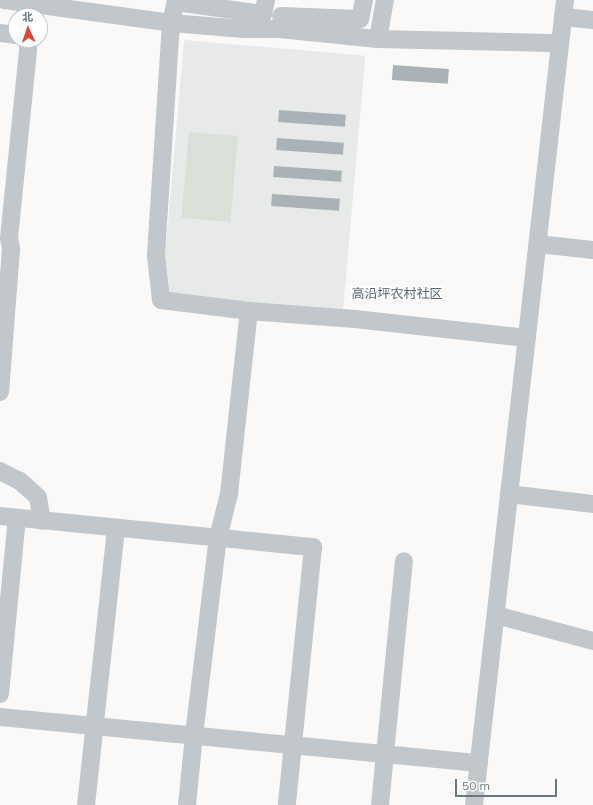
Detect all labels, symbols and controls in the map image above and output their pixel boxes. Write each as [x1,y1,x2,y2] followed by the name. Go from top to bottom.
[8,8,48,48] north arrow
[22,10,33,24] text: 北
[352,285,442,301] district label: 高沿坪农村社区
[457,771,559,797] scale bar
[462,778,490,793] text: 50 m

